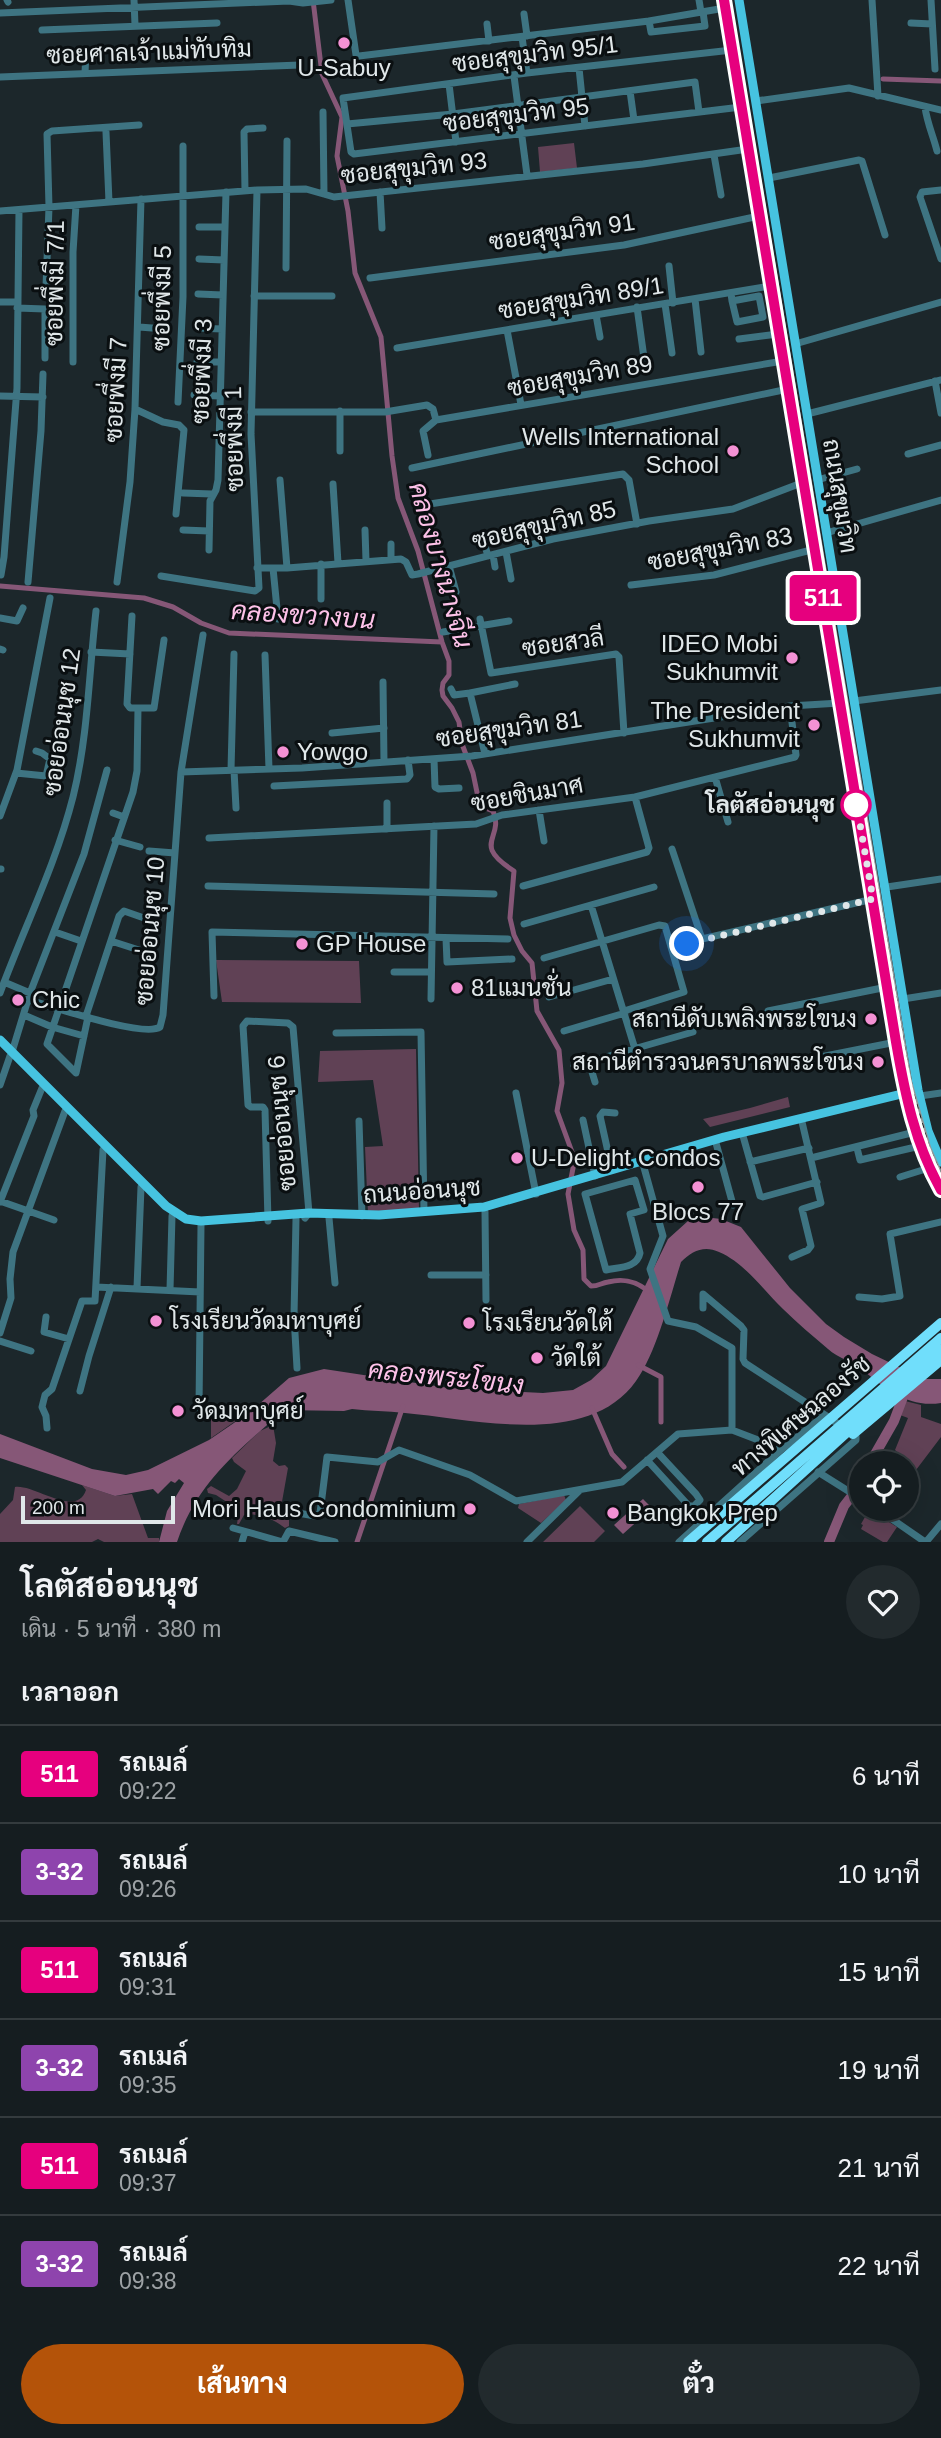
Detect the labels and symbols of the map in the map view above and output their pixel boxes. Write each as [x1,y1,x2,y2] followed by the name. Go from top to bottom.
[450,30,620,80] street label: ซอยสุขุมวิท 95/1
[46,33,252,69] street label: ซอยศาลเจ้าแม่ทับทิม
[336,35,352,51] marker: U-Sabuy
[297,54,391,81] place label: U-Sabuy
[441,92,591,140] street label: ซอยสุขุมวิท 95
[339,146,489,192] street label: ซอยสุขุมวิท 93
[487,208,637,258] street label: ซอยสุขุมวิท 91
[33,220,69,346] street label: ซอยพึ่งมี 7/1
[140,245,176,351] street label: ซอยพึ่งมี 5
[496,271,666,327] street label: ซอยสุขุมวิท 89/1
[179,318,217,424] street label: ซอยพึ่งมี 3
[92,336,132,443] street label: ซอยพึ่งมี 7
[505,349,655,405] street label: ซอยสุขุมวิท 89
[212,386,248,492] street label: ซอยพึ่งมี 1
[522,423,719,478] place label: Wells International School
[815,437,863,556] street label: ถนนสุขุมวิท
[725,443,741,459] marker: Wells International School
[403,478,480,652] water label: คลองบางนางจีน
[469,495,619,557] street label: ซอยสุขุมวิท 85
[645,521,795,579] street label: ซอยสุขุมวิท 83
[783,575,863,621] line badge: 511
[230,595,376,635] water label: คลองขวางบน
[520,622,606,662] street label: ซอยสวลี
[661,630,778,685] place label: IDEO Mobi Sukhumvit
[38,646,88,798] street label: ซอยอ่อนนุช 12
[784,650,800,666] marker: IDEO Mobi Sukhumvit
[651,697,800,752] place label: The President Sukhumvit
[434,705,584,755] street label: ซอยสุขุมวิท 81
[806,717,822,733] marker: The President Sukhumvit
[297,738,368,765] place label: Yowgo
[275,744,291,760] marker: Yowgo
[469,770,585,817] street label: ซอยชินมาศ
[704,789,835,822] place label: โลตัสอ่อนนุช
[841,790,871,820] marker: โลตัสอ่อนนุช
[130,855,172,1007] street label: ซอยอ่อนนุช 10
[669,926,704,961] your location
[316,930,426,957] place label: GP House
[294,936,310,952] marker: GP House
[471,968,571,1001] place label: 81แมนชั่น
[449,980,465,996] marker: 81แมนชั่น
[32,986,80,1013] place label: Chic
[10,992,26,1008] marker: Chic
[632,1003,857,1032] place label: สถานีดับเพลิงพระโขนง
[863,1011,879,1027] marker: สถานีดับเพลิงพระโขนง
[572,1046,864,1075] place label: สถานีตำรวจนครบาลพระโขนง
[262,1054,304,1192] street label: ซอยอ่อนนุช 6
[870,1054,886,1070] marker: สถานีตำรวจนครบาลพระโขนง
[531,1144,720,1171] place label: U-Delight Condos
[509,1150,525,1166] marker: U-Delight Condos
[362,1173,482,1211] street label: ถนนอ่อนนุช
[690,1179,706,1195] marker: Blocs 77
[652,1198,744,1225] place label: Blocs 77
[168,1305,361,1337] place label: โรงเรียนวัดมหาบุศย์
[481,1307,614,1336] place label: โรงเรียนวัดใต้
[148,1313,164,1329] marker: โรงเรียนวัดมหาบุศย์
[461,1315,477,1331] marker: โรงเรียนวัดใต้
[551,1342,602,1371] place label: วัดใต้
[529,1350,545,1366] marker: วัดใต้
[726,1350,875,1481] street label: ทางพิเศษฉลองรัช
[367,1353,526,1400] water label: คลองพระโขนง
[192,1395,304,1427] place label: วัดมหาบุศย์
[170,1403,186,1419] marker: วัดมหาบุศย์
[21,1493,175,1525] scale bar
[192,1495,456,1522] place label: Mori Haus Condominium
[627,1499,778,1526] place label: Bangkok Prep
[462,1501,478,1517] marker: Mori Haus Condominium
[605,1505,621,1521] marker: Bangkok Prep

